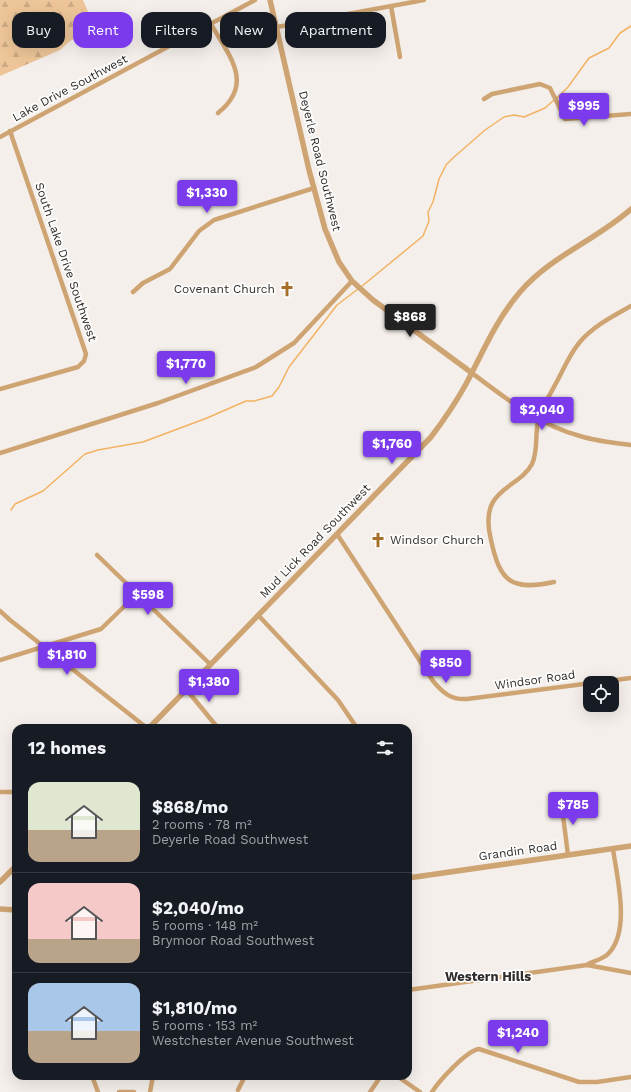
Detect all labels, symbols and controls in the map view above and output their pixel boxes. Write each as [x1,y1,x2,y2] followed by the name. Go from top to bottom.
[12,12,65,48] chip: Buy
[73,12,133,48] chip: Rent
[141,12,212,48] chip: Filters
[220,12,277,48] chip: New
[285,12,386,48] chip: Apartment
[10,52,130,124] street label: Lake Drive Southwest
[296,89,344,233] street label: Deyerle Road Southwest
[560,93,608,127] pin: $995
[568,98,600,113] text: $995
[174,180,240,214] pin: $1,330
[32,181,100,343] street label: South Lake Drive Southwest
[186,185,228,200] text: $1,330
[278,280,296,298] church icon: Covenant Church
[174,282,275,296] place label: Covenant Church
[386,304,434,338] pin: $868
[394,309,426,324] text: $868
[153,351,219,385] pin: $1,770
[166,356,206,371] text: $1,770
[509,397,575,431] pin: $2,040
[520,402,564,417] text: $2,040
[359,431,425,465] pin: $1,760
[372,436,412,451] text: $1,760
[257,481,373,601] street label: Mud Lick Road Southwest
[369,531,387,549] church icon: Windsor Church
[390,533,484,547] place label: Windsor Church
[124,582,172,616] pin: $598
[132,587,164,602] text: $598
[34,642,100,676] pin: $1,810
[47,647,87,662] text: $1,810
[422,650,470,684] pin: $850
[430,655,462,670] text: $850
[494,667,576,693] street label: Windsor Road
[176,669,242,703] pin: $1,380
[188,674,230,689] text: $1,380
[583,676,619,712] map controls
[583,676,619,712] button: locate
[374,737,396,759] icon: filters
[28,738,106,758] text: 12 homes
[549,792,597,826] pin: $785
[152,797,228,817] text: $868/mo
[557,797,589,812] text: $785
[60,798,108,846] icon: home
[152,817,252,832] text: 2 rooms · 78 m²
[152,832,308,847] text: Deyerle Road Southwest
[478,839,558,863] street label: Grandin Road
[152,898,244,918] text: $2,040/mo
[60,899,108,947] icon: home
[152,918,258,933] text: 5 rooms · 148 m²
[152,933,314,948] text: Brymoor Road Southwest
[445,969,531,984] district label: Western Hills
[152,998,237,1018] text: $1,810/mo
[60,999,108,1047] icon: home
[152,1018,257,1033] text: 5 rooms · 153 m²
[485,1020,551,1054] pin: $1,240
[497,1025,539,1040] text: $1,240
[152,1033,354,1048] text: Westchester Avenue Southwest

